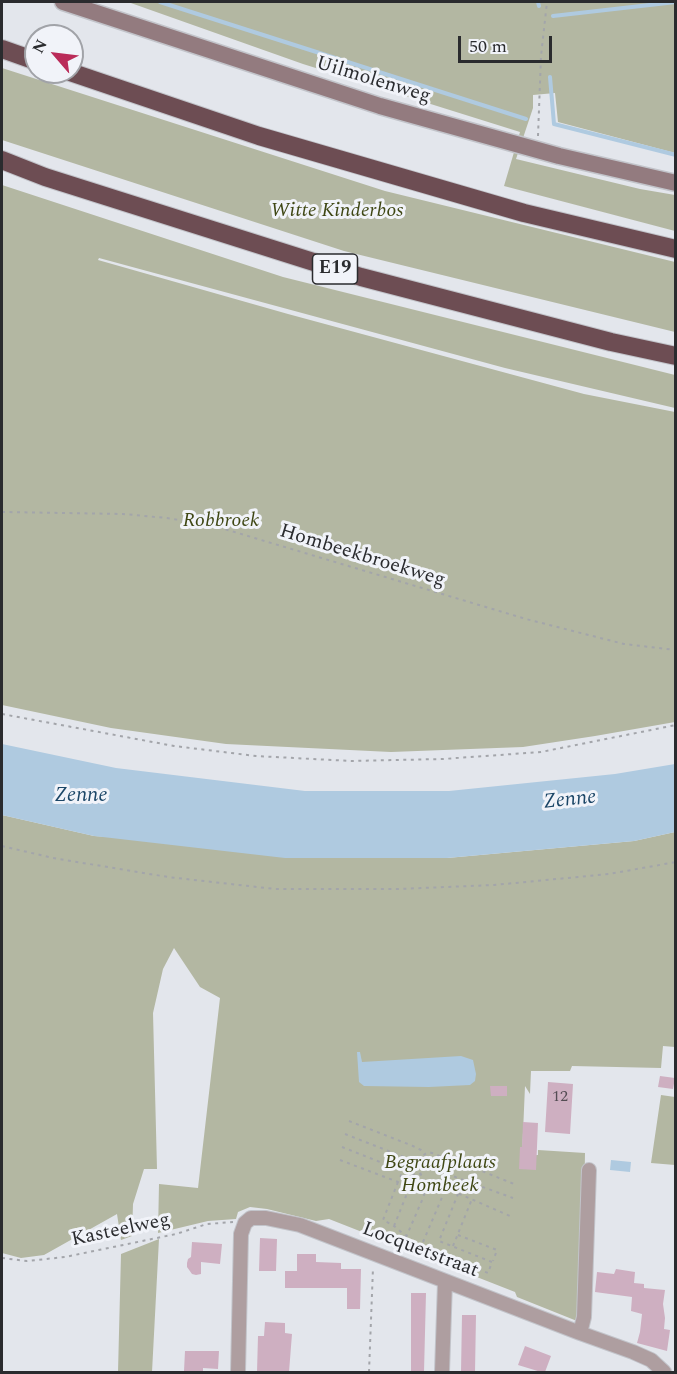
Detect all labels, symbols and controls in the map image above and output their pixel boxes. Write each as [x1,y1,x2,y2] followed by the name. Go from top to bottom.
[24,24,84,84] north arrow
[461,24,556,62] scale bar
[469,33,507,60] text: 50 m
[26,35,54,58] text: N
[313,52,433,110] street label: Uilmolenweg
[271,200,403,224] park label: Witte Kinderbos
[312,254,358,284] road number: E19
[183,510,259,534] park label: Robbroek
[276,520,448,594] street label: Hombeekbroekweg
[54,784,108,810] water label: Zenne
[542,786,598,816] water label: Zenne
[552,1088,568,1108] house number: 12
[384,1152,496,1199] park label: Begraafplaats Hombeek
[70,1209,172,1253] street label: Kasteelweg
[358,1218,482,1284] street label: Locquetstraat

